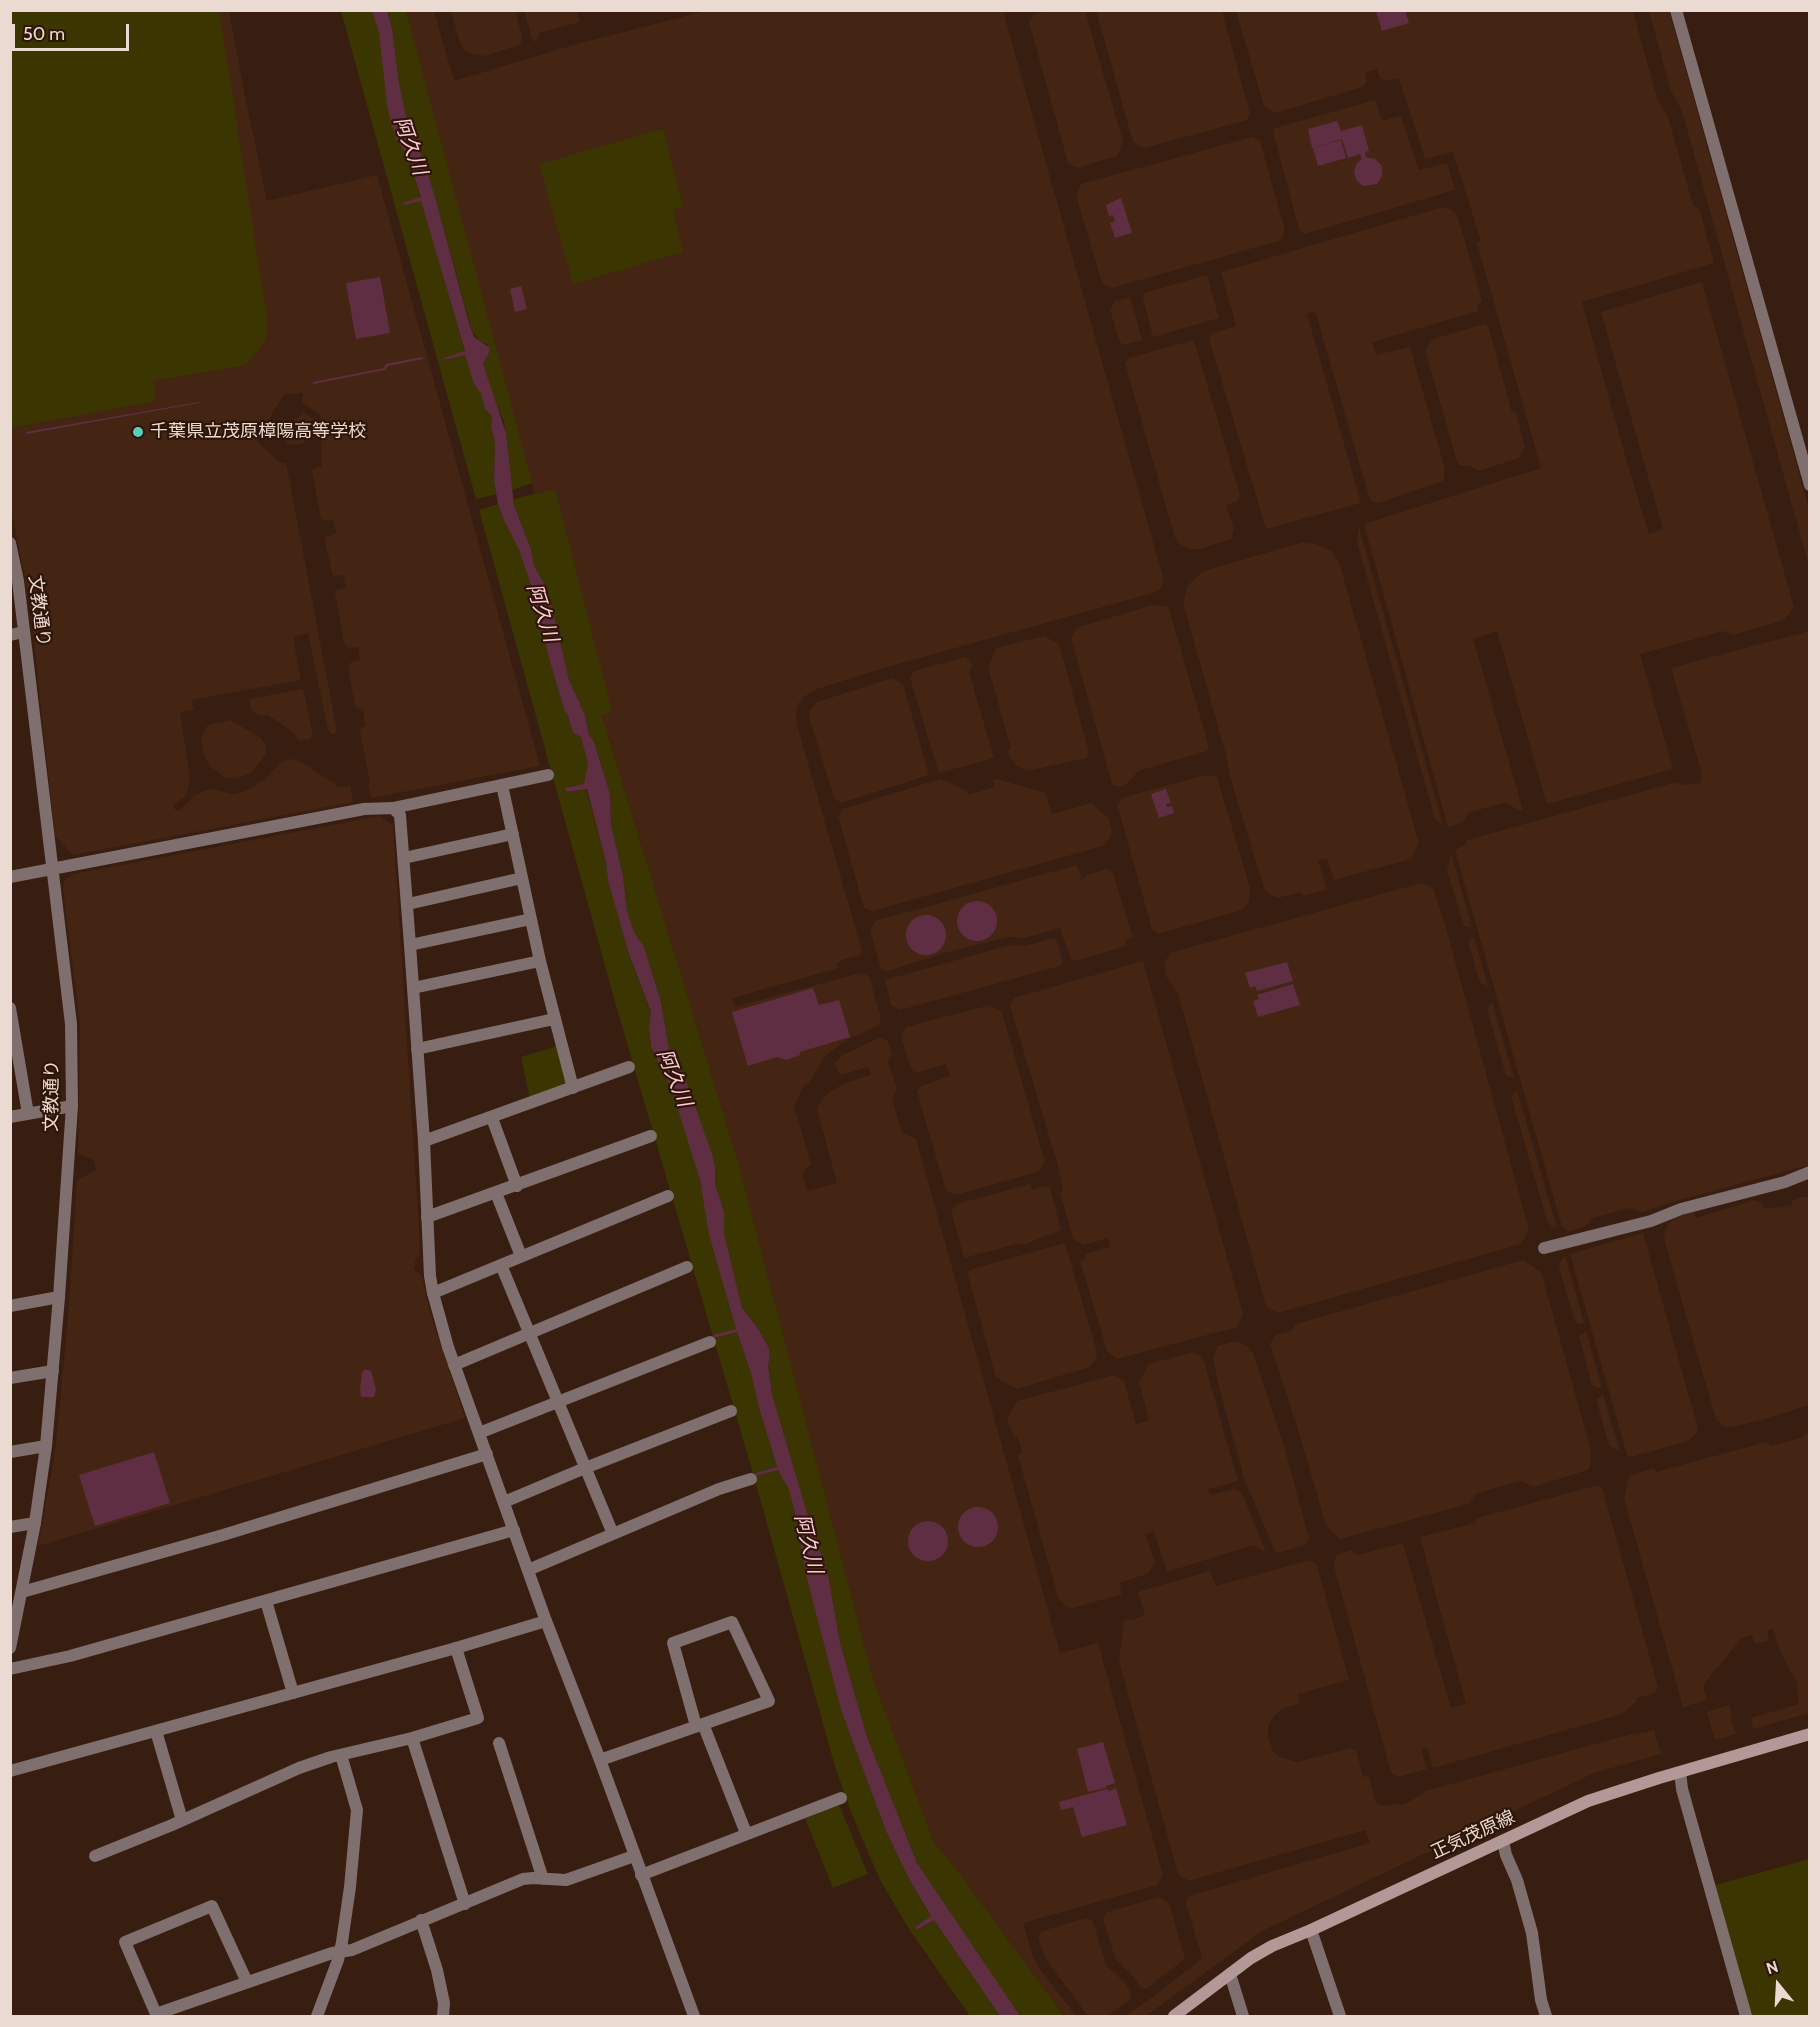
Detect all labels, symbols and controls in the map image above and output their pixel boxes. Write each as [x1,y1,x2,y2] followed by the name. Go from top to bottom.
[15,12,132,50] scale bar
[23,23,65,45] text: 50 m
[388,114,432,178] water label: 阿久川
[150,421,366,443] place label: 千葉県立茂原樟陽高等学校
[131,425,145,439] marker: 千葉県立茂原樟陽高等学校
[24,574,54,648] street label: 文教通り
[521,581,563,645] water label: 阿久川
[652,1046,696,1110] water label: 阿久川
[41,1060,63,1132] street label: 文教通り
[789,1512,827,1576] water label: 阿久川
[1428,1806,1518,1864] street label: 正気茂原線
[1748,1955,1808,2015] north arrow
[1764,1957,1781,1978] text: N

